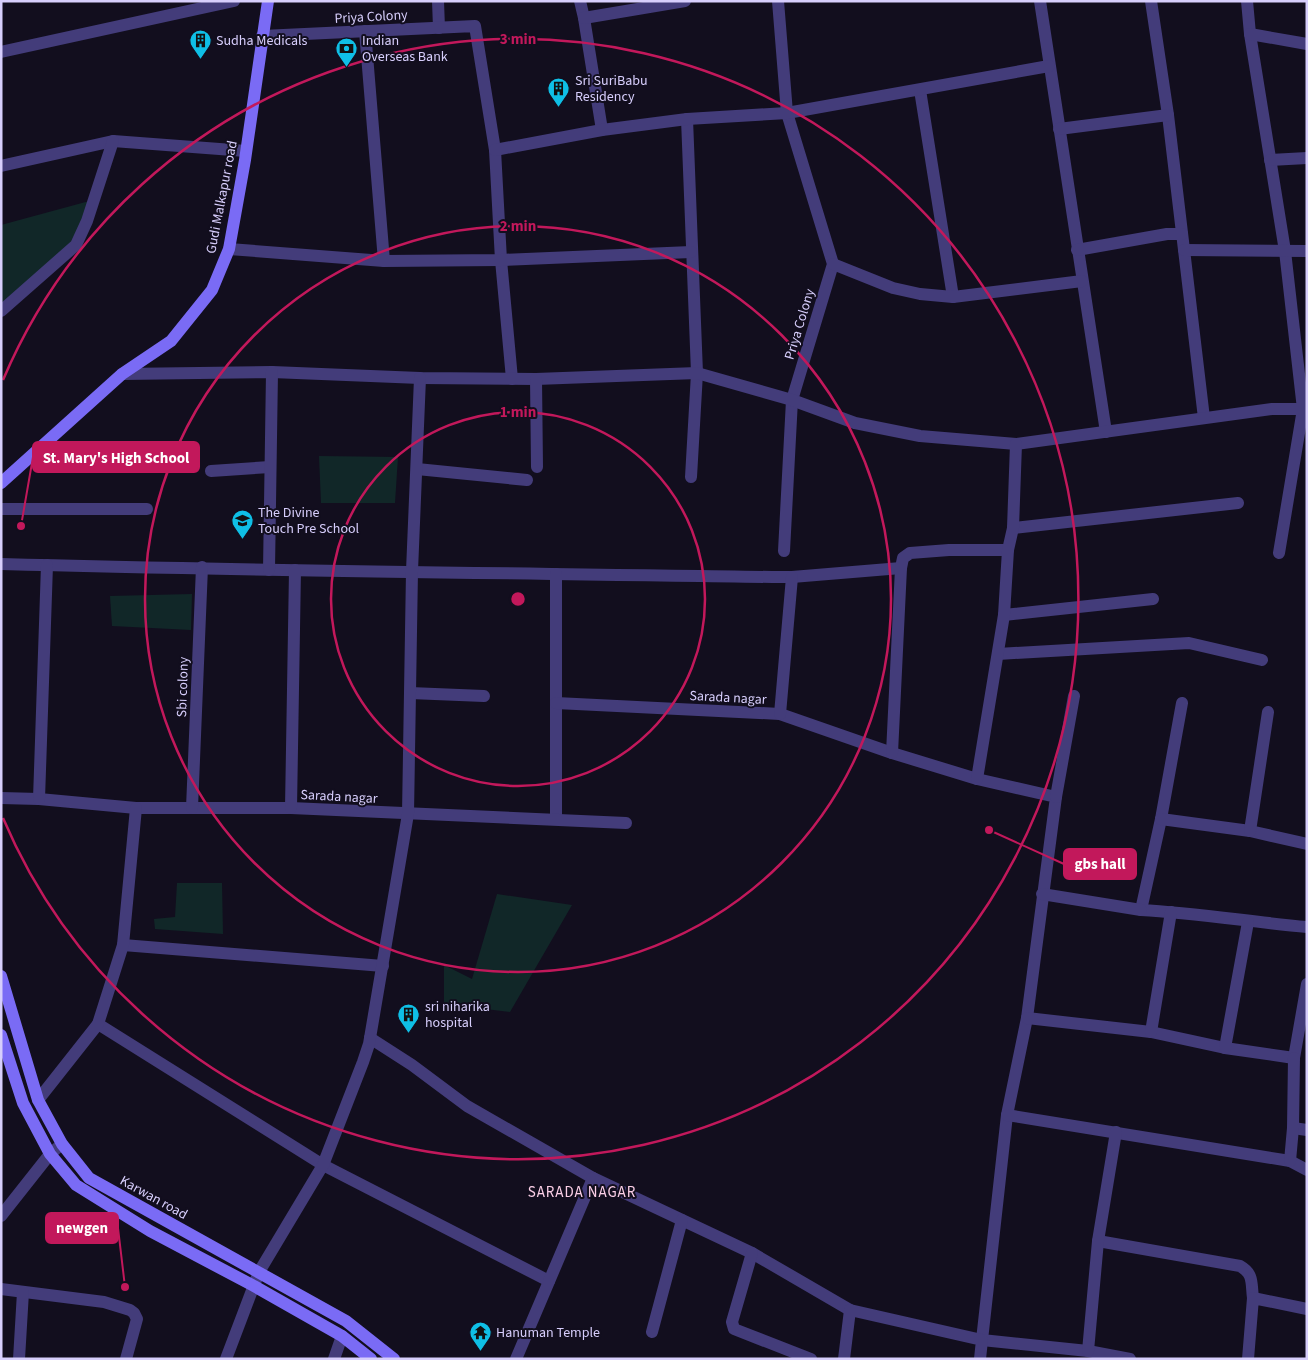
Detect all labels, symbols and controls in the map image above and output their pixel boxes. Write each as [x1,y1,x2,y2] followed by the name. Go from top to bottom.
[334,5,409,29] street label: Priya Colony
[188,28,212,59] building icon: Sudha Medicals
[500,29,536,50] text: 3 min
[216,31,308,51] place label: Sudha Medicals
[362,31,448,67] place label: Indian Overseas Bank
[334,36,358,67] bank icon: Indian Overseas Bank
[575,71,648,107] place label: Sri SuriBabu Residency
[547,76,571,107] building icon: Sri SuriBabu Residency
[201,139,243,255] street label: Gudi Malkapur road
[500,216,536,237] text: 2 min
[780,286,820,362] street label: Priya Colony
[500,402,536,423] text: 1 min
[33,442,199,472] callout: St. Mary's High School
[43,448,190,469] text: St. Mary's High School
[258,503,360,539] place label: The Divine Touch Pre School
[230,508,254,539] school or university icon: The Divine Touch Pre School
[509,590,527,608] centre of rings
[172,656,194,718] street label: Sbi colony
[689,686,767,710] street label: Sarada nagar
[300,785,378,809] street label: Sarada nagar
[1064,849,1136,879] callout: gbs hall
[1074,854,1126,875] text: gbs hall
[425,997,490,1033] place label: sri niharika hospital
[397,1002,421,1033] building icon: sri niharika hospital
[116,1171,191,1225] street label: Karwan road
[528,1182,636,1203] district label: SARADA NAGAR
[46,1213,118,1243] callout: newgen
[56,1218,108,1239] text: newgen
[468,1320,492,1351] temple icon: Hanuman Temple
[496,1323,600,1343] place label: Hanuman Temple

